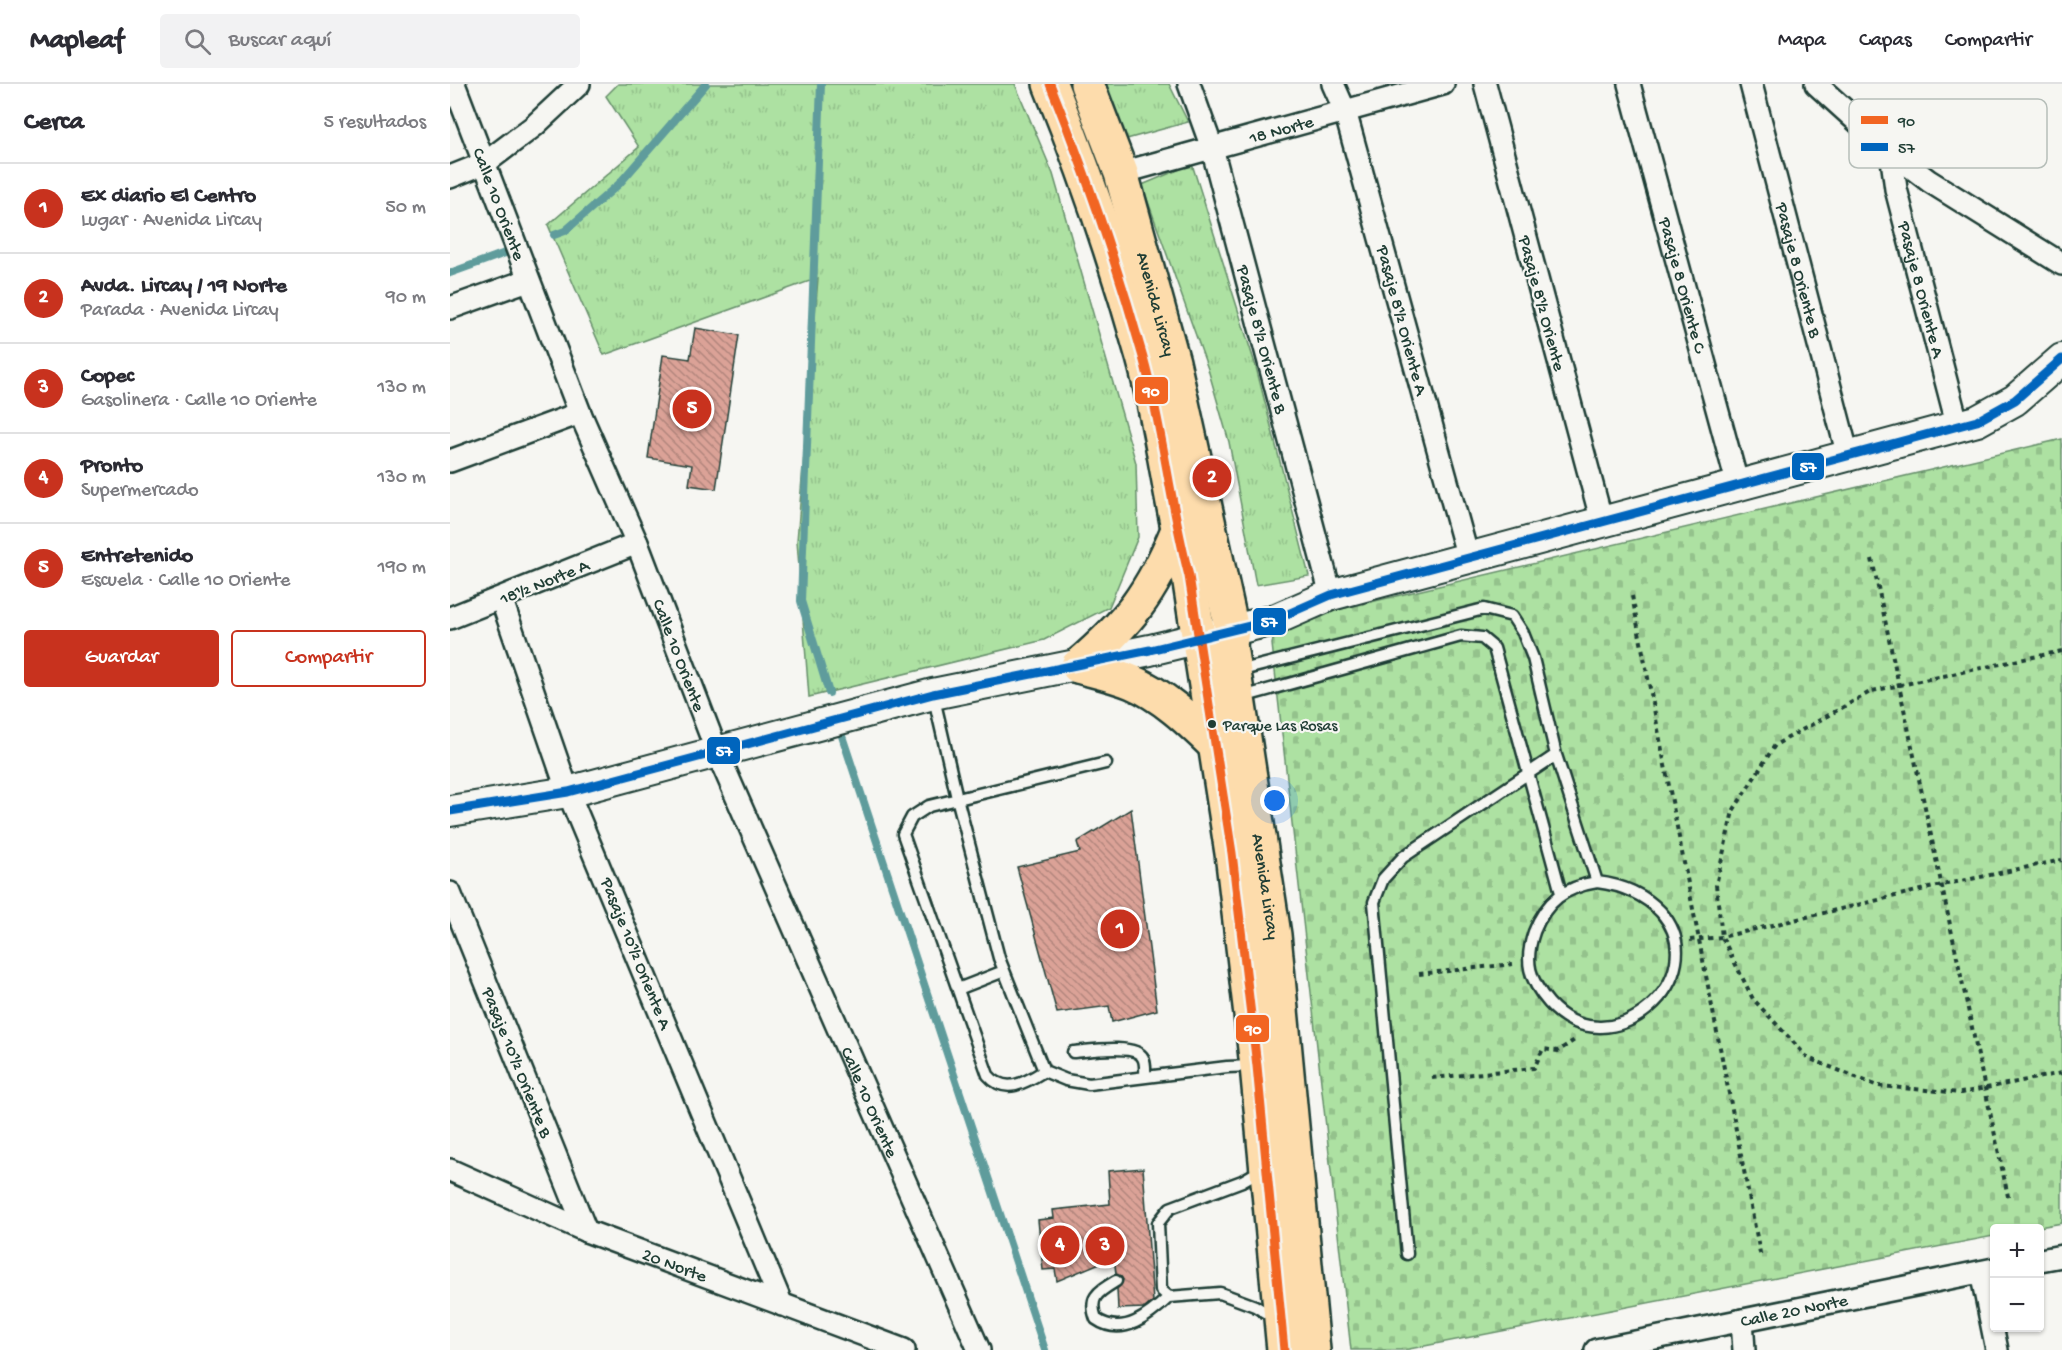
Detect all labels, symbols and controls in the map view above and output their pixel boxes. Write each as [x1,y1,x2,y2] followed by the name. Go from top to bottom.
[160,14,580,68] search box
[30,25,124,58] text: Mapleaf
[181,25,214,58] icon: search
[229,28,331,54] text: Buscar aquí
[1778,29,1826,54] text: Mapa
[1859,29,1912,54] text: Capas
[1945,29,2032,54] text: Compartir
[1849,99,2047,168] legend
[24,108,84,139] text: Cerca
[323,112,426,135] text: 5 resultados
[1246,112,1317,150] street label: 18 Norte
[1897,114,1915,133] text: 90
[1898,141,1915,160] text: 57
[466,145,529,264] street label: Calle 10 Oriente
[81,184,256,210] text: Ex diario El Centro
[39,197,48,220] text: 1
[385,197,426,220] text: 50 m
[1769,200,1825,341] street label: Pasaje 8 Oriente B
[81,210,262,233] text: Lugar · Avenida Lircay
[1652,215,1710,357] street label: Pasaje 8 Oriente C
[1892,219,1948,362] street label: Pasaje 8 Oriente A
[1512,233,1569,374] street label: Pasaje 8½ Oriente
[1370,243,1431,399] street label: Pasaje 8½ Oriente A
[1130,250,1179,359] street label: Avenida Lircay
[1230,262,1291,417] street label: Pasaje 8½ Oriente B
[81,274,287,300] text: Avda. Lircay / 19 Norte
[39,287,48,310] text: 2
[386,287,426,310] text: 90 m
[81,300,279,323] text: Parada · Avenida Lircay
[81,364,134,390] text: Copec
[1134,376,1169,405] line badge: 90
[38,377,49,400] text: 3
[377,377,426,400] text: 130 m
[1141,384,1160,403] text: 90
[672,386,712,432] pin: 5
[81,390,317,413] text: Gasolinera · Calle 10 Oriente
[1791,452,1825,481] line badge: 57
[81,454,143,480] text: Pronto
[1192,456,1232,500] pin: 2
[1800,460,1817,479] text: 57
[39,467,48,490] text: 4
[377,467,426,490] text: 130 m
[81,480,199,503] text: Supermercado
[81,544,193,570] text: Entretenido
[496,555,594,611] street label: 18½ Norte A
[38,557,49,580] text: 5
[378,557,426,580] text: 190 m
[81,570,290,593] text: Escuela · Calle 10 Oriente
[646,597,709,716] street label: Calle 10 Oriente
[1252,607,1287,636] line badge: 57
[1261,615,1278,634] text: 57
[24,630,219,687] button: Guardar
[231,630,426,687] button: Compartir
[1206,718,1218,730] marker: Parque Las Rosas
[1222,718,1338,737] place label: Parque Las Rosas
[706,736,741,765] line badge: 57
[716,744,733,763] text: 57
[1260,786,1289,815] your location
[1246,832,1283,941] street label: Avenida Lircay
[594,874,675,1034] street label: Pasaje 10½ Oriente A
[1100,906,1140,952] pin: 1
[476,984,556,1142] street label: Pasaje 10½ Oriente B
[1235,1014,1270,1043] line badge: 90
[1243,1022,1262,1041] text: 90
[835,1044,902,1162] street label: Calle 10 Oriente
[1040,1222,1080,1268] pin: 4
[1086,1224,1124,1268] pin: 3
[1990,1224,2044,1332] map controls
[1990,1224,2044,1278] button: +
[639,1245,710,1289] street label: 20 Norte
[1990,1278,2044,1332] button: −
[1739,1291,1850,1333] street label: Calle 20 Norte

